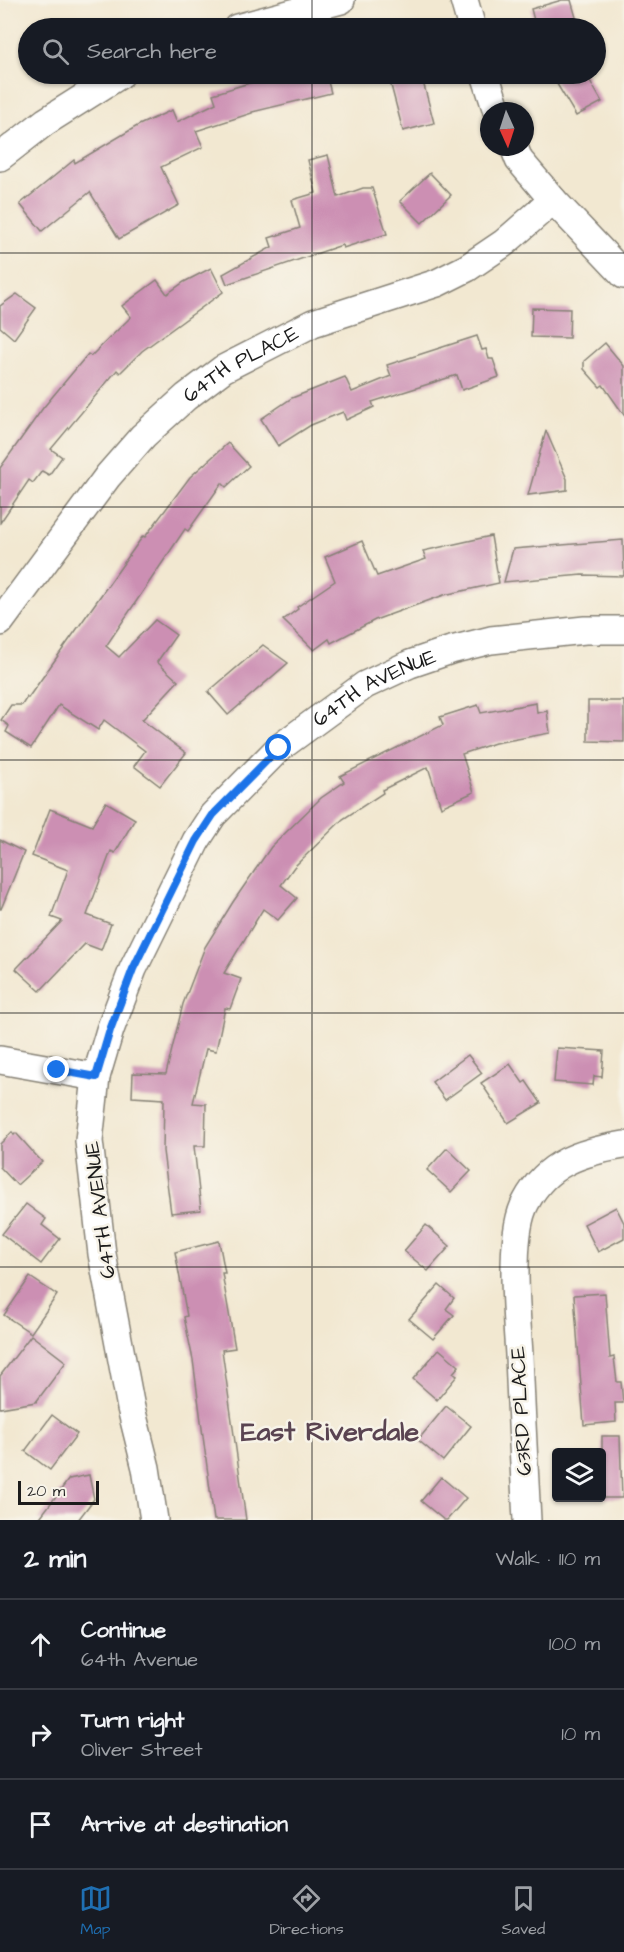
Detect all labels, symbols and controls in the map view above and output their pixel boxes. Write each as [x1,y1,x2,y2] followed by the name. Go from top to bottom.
[18,18,606,84] search box
[39,35,72,68] icon: search
[87,36,217,67] text: Search here
[480,102,534,156] north arrow
[176,318,304,409] street label: 64TH PLACE
[306,642,440,733] street label: 64TH AVENUE
[265,734,291,760] route start
[43,1056,69,1082] route end
[77,1139,123,1280] street label: 64TH AVENUE
[503,1345,539,1476] street label: 63RD PLACE
[241,1413,420,1451] district label: East Riverdale
[552,1448,606,1502] map controls
[552,1448,606,1502] button: layers
[18,1478,99,1506] scale bar
[27,1480,65,1502] text: 20 m
[24,1541,86,1577] text: 2 min
[495,1545,600,1573] text: Walk · 110 m
[81,1615,166,1646] text: Continue
[24,1628,57,1661] icon: ahead
[549,1630,600,1658] text: 100 m
[81,1646,198,1674] text: 64th Avenue
[81,1705,184,1736] text: Turn right
[24,1718,57,1751] icon: right
[561,1720,600,1748] text: 10 m
[81,1736,203,1764] text: Oliver Street
[24,1808,57,1841] icon: arrive
[81,1809,288,1840] text: Arrive at destination
[79,1882,112,1940] tab: Map
[270,1882,344,1940] tab: Directions
[502,1882,545,1940] tab: Saved

